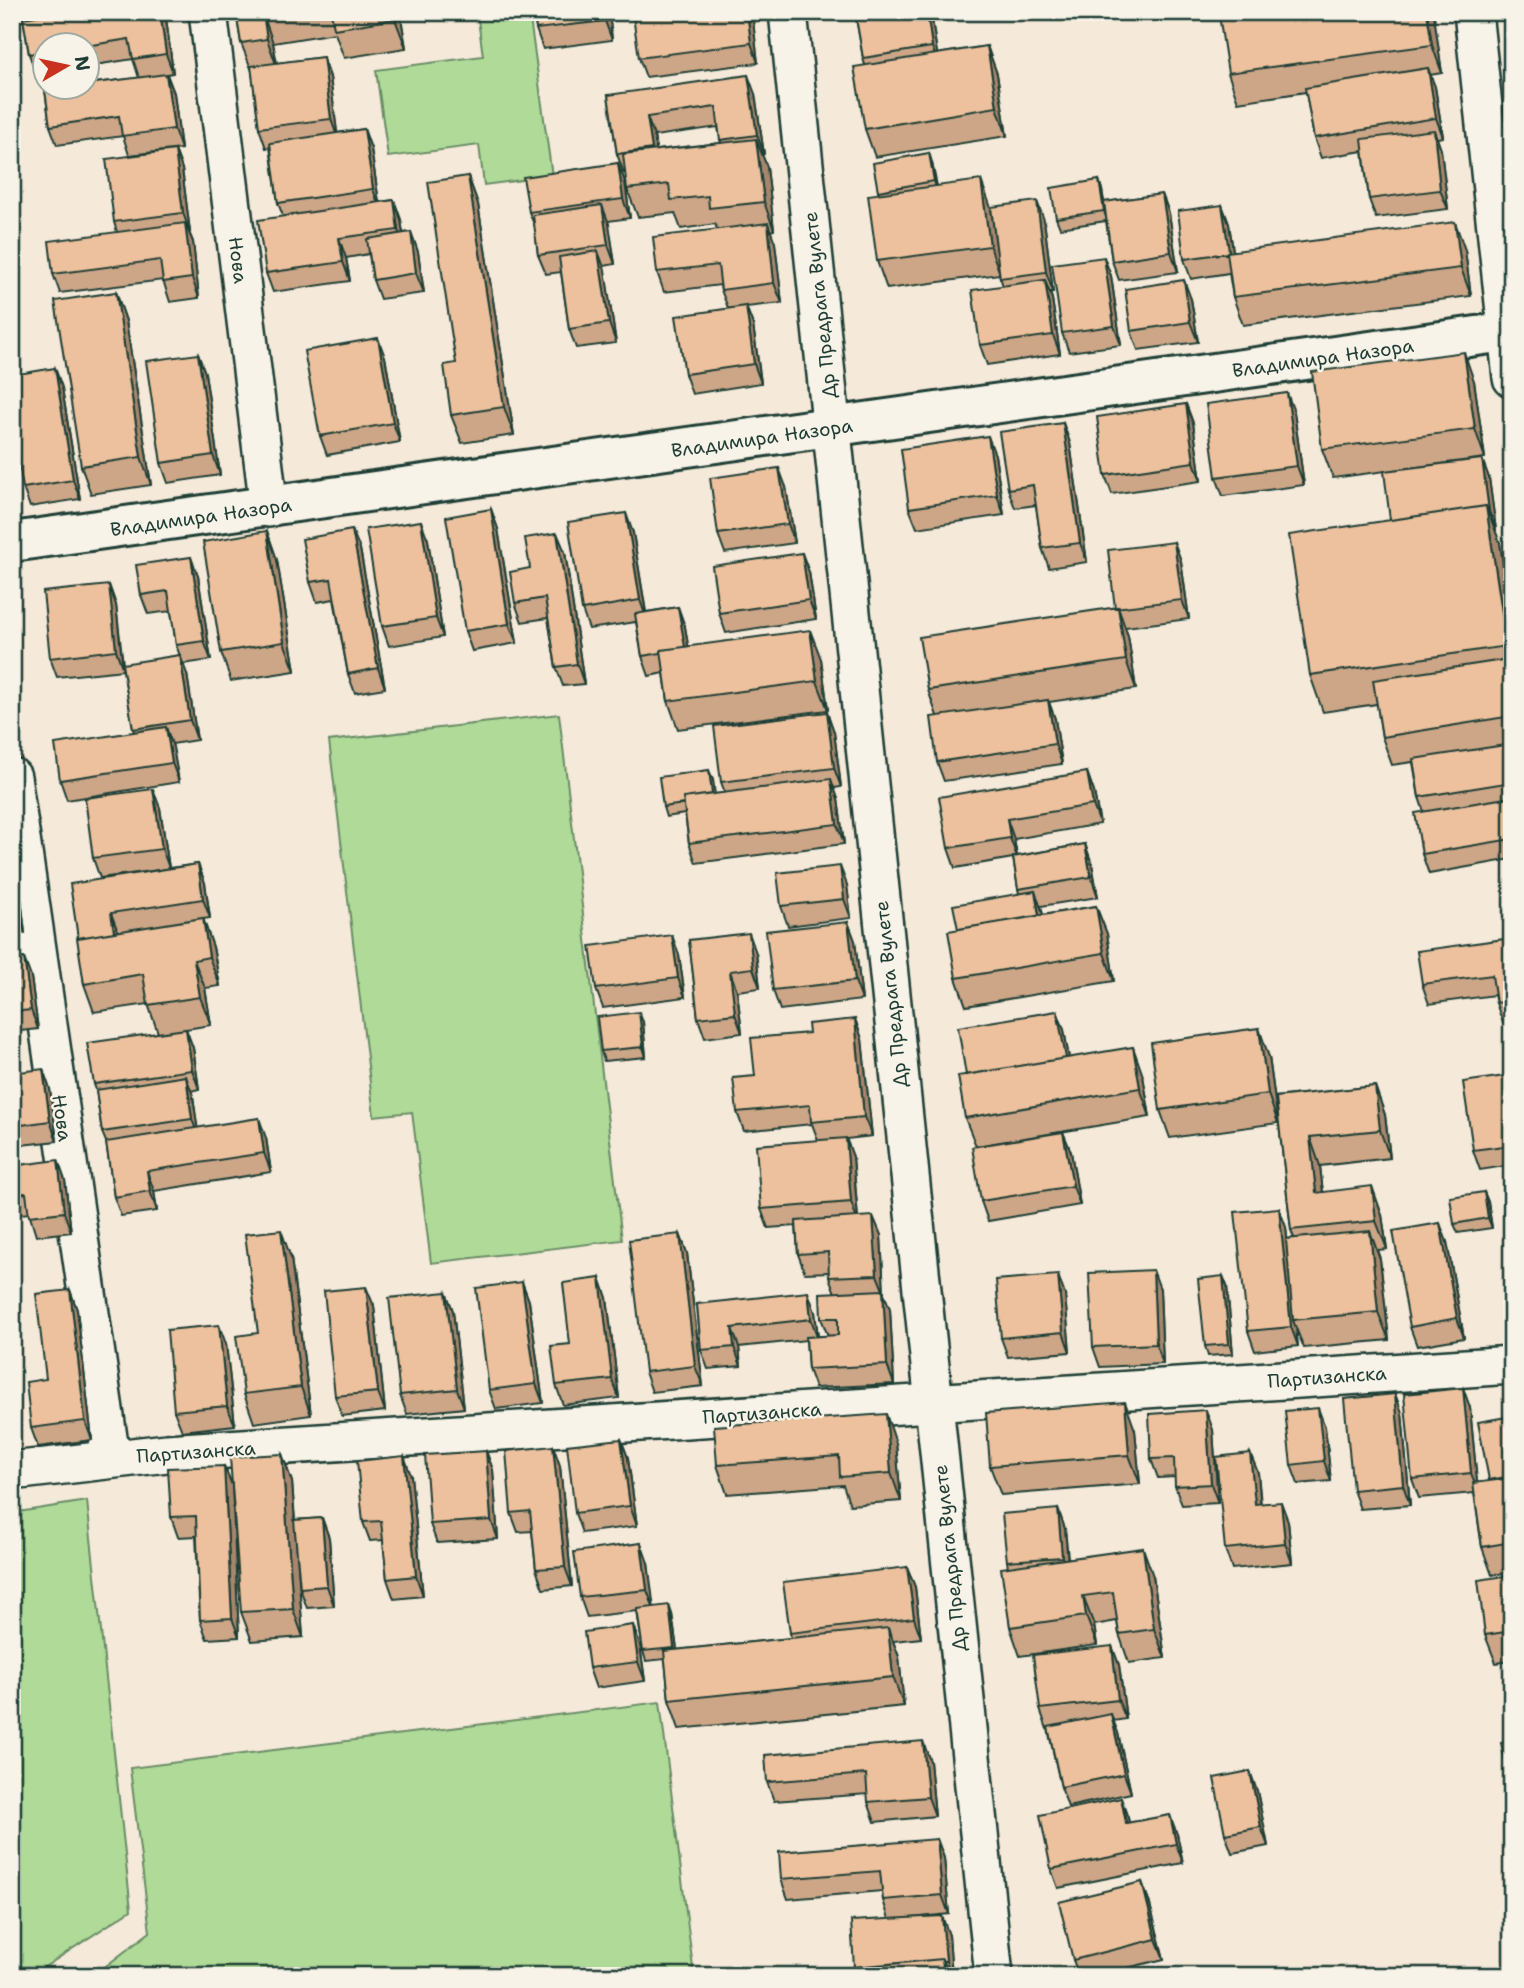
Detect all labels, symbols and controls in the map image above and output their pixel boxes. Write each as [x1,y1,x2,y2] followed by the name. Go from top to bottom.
[32,32,102,102] north arrow
[69,54,96,73] text: N
[798,210,842,400] street label: Др Предрага Вулете
[223,235,253,285] street label: Нова
[1231,333,1416,383] street label: Владимира Назора
[670,413,855,463] street label: Владимира Назора
[109,492,294,542] street label: Владимира Назора
[869,899,913,1089] street label: Др Предрага Вулете
[46,1093,78,1143] street label: Нова
[1267,1360,1388,1394] street label: Партизанска
[702,1396,823,1430] street label: Партизанска
[136,1435,257,1469] street label: Партизанска
[928,1463,972,1653] street label: Др Предрага Вулете

